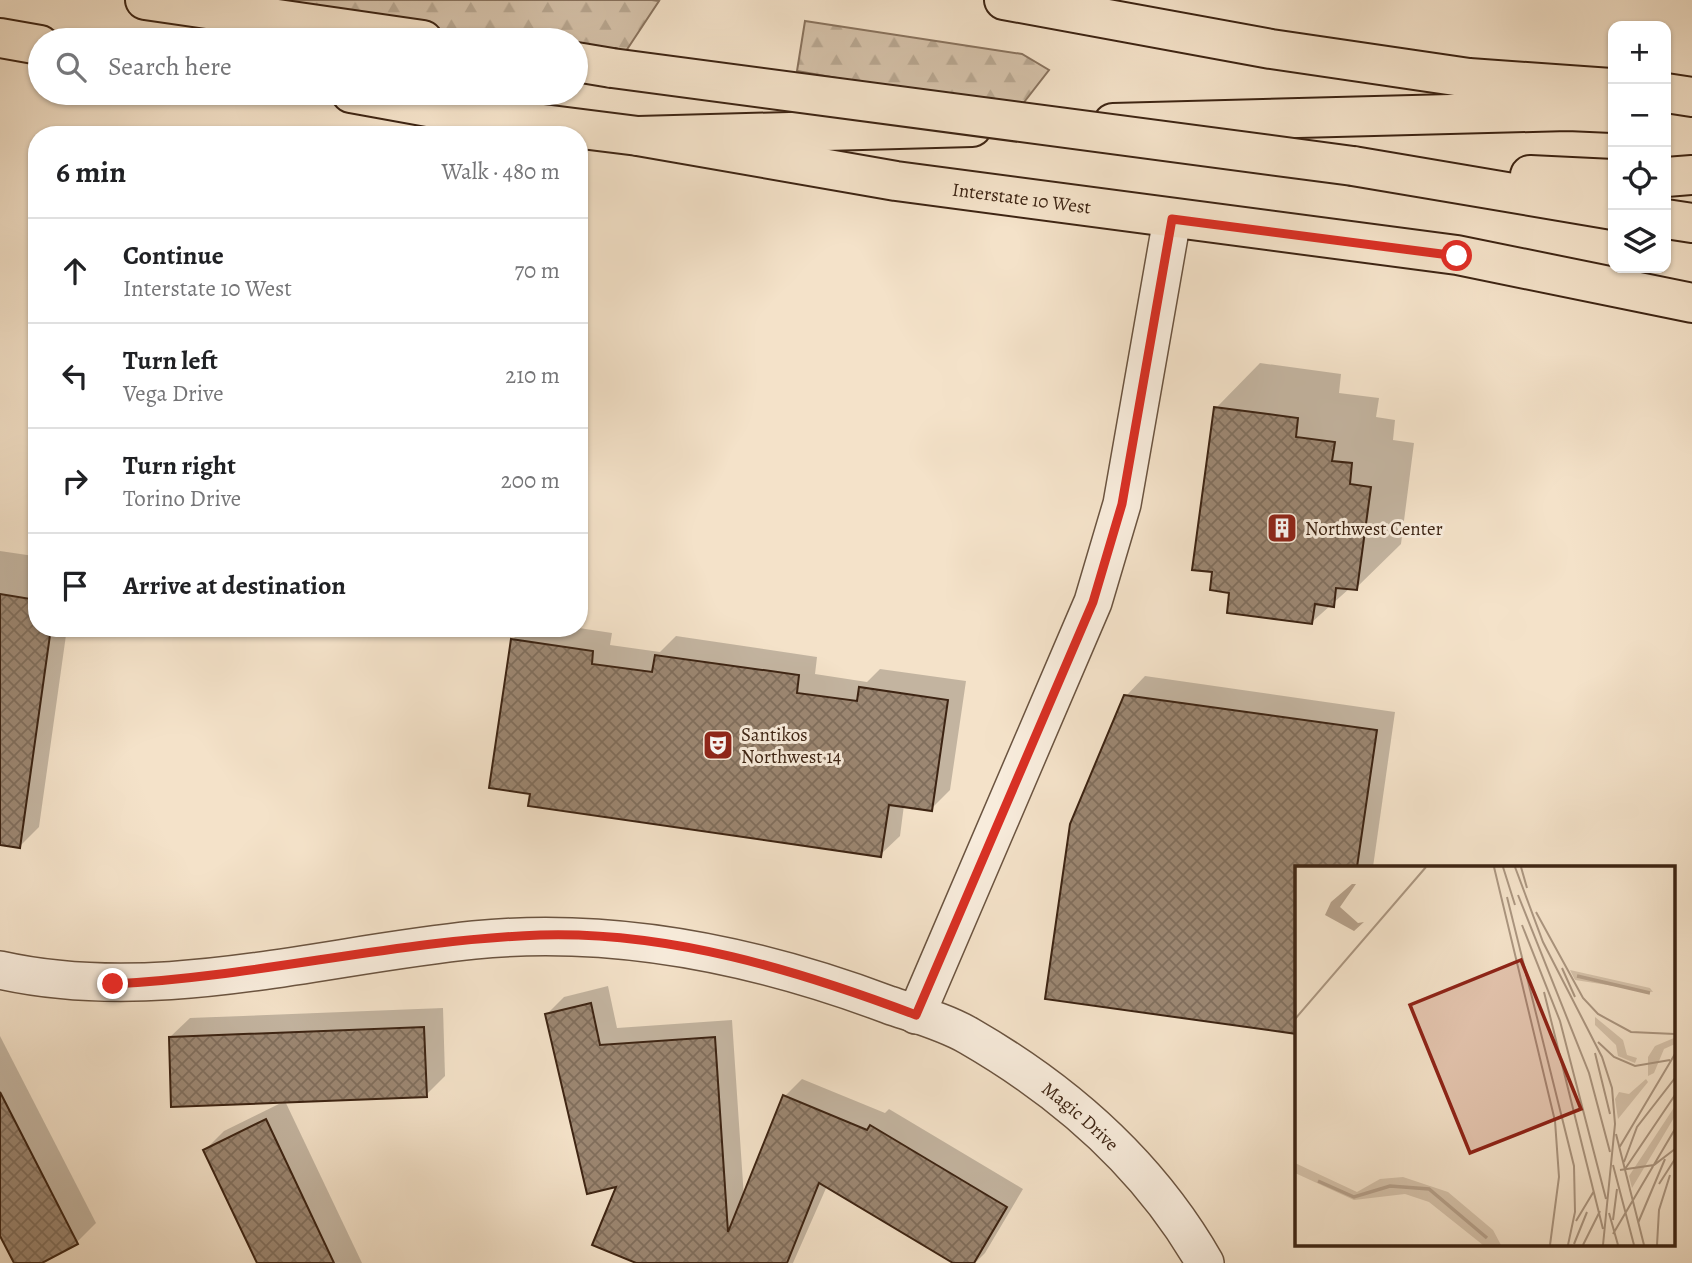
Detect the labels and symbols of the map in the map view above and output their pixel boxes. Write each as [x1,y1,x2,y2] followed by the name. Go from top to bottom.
[951,177,1093,221] street label: Interstate 10 West
[1441,240,1472,271] route start
[1265,511,1299,545] building icon: Northwest Center
[1305,516,1443,542] place label: Northwest Center
[741,722,842,770] place label: Santikos Northwest 14
[701,728,735,762] theatre icon: Santikos Northwest 14
[1295,866,1674,1246] inset map
[97,968,128,999] route end
[1036,1076,1124,1157] street label: Magic Drive

